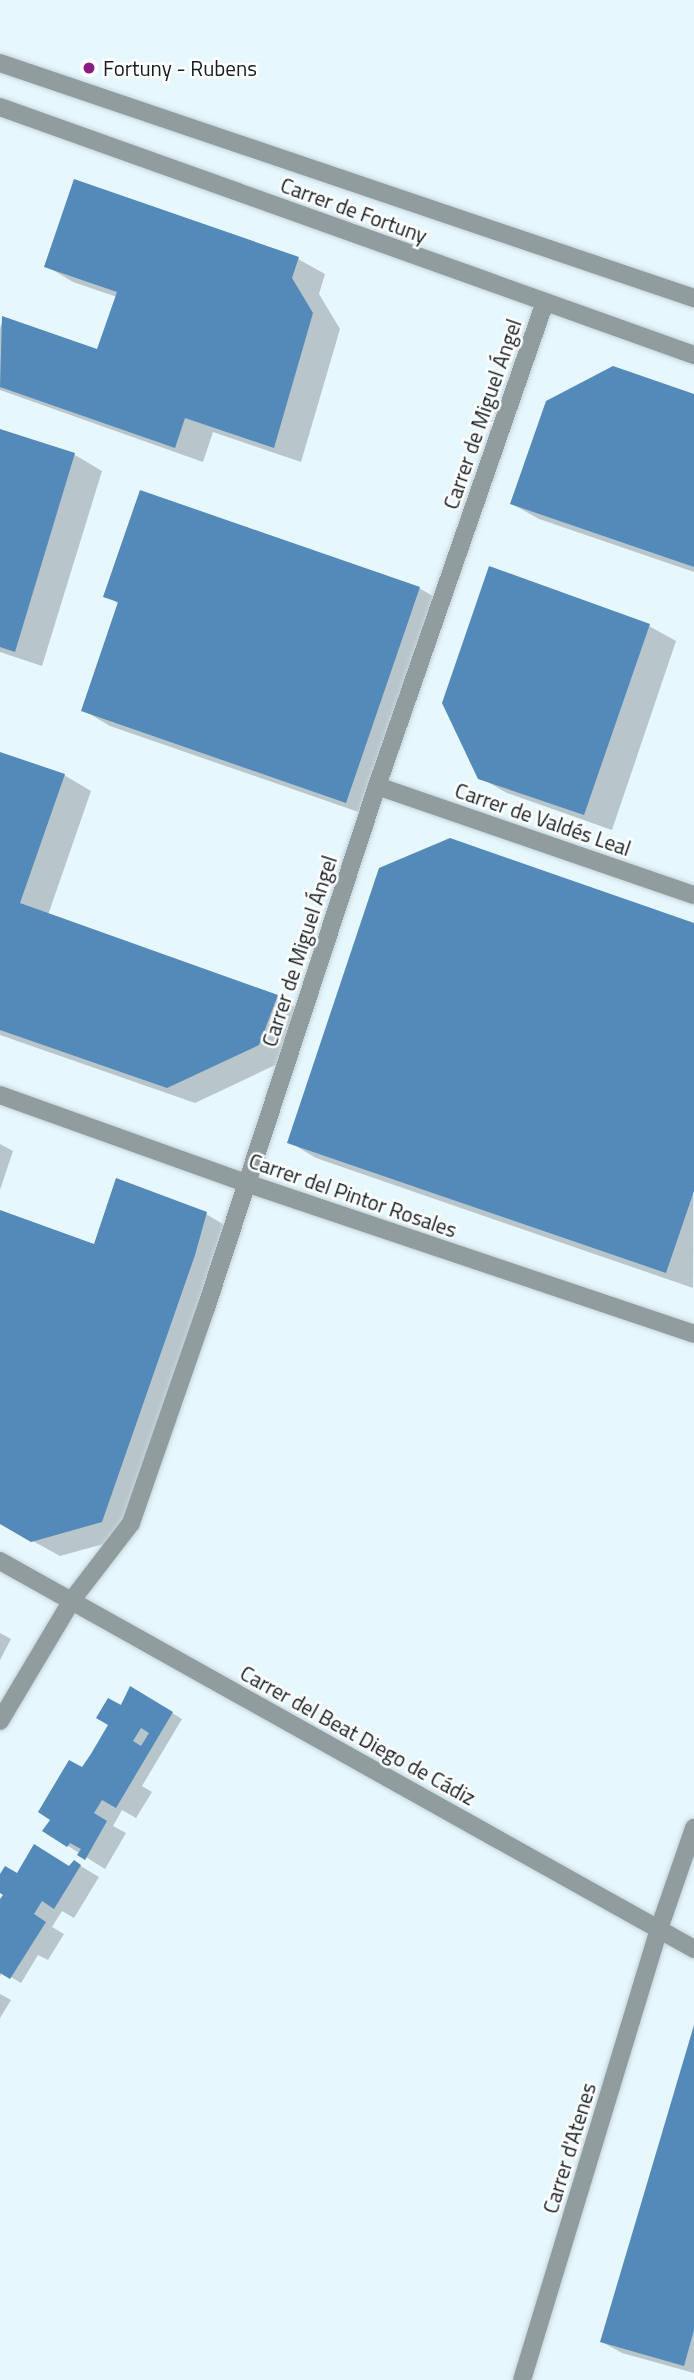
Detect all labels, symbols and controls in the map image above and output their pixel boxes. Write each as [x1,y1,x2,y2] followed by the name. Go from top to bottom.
[103,55,257,81] place label: Fortuny - Rubens
[81,60,97,76] marker: Fortuny - Rubens
[277,172,431,248] street label: Carrer de Fortuny
[438,316,526,512] street label: Carrer de Miguel Ángel
[452,777,634,861] street label: Carrer de Valdés Leal
[256,852,342,1050] street label: Carrer de Miguel Ángel
[246,1148,460,1242] street label: Carrer del Pintor Rosales
[236,1660,480,1810] street label: Carrer del Beat Diego de Cádiz
[537,2080,601,2216] street label: Carrer d'Atenes

